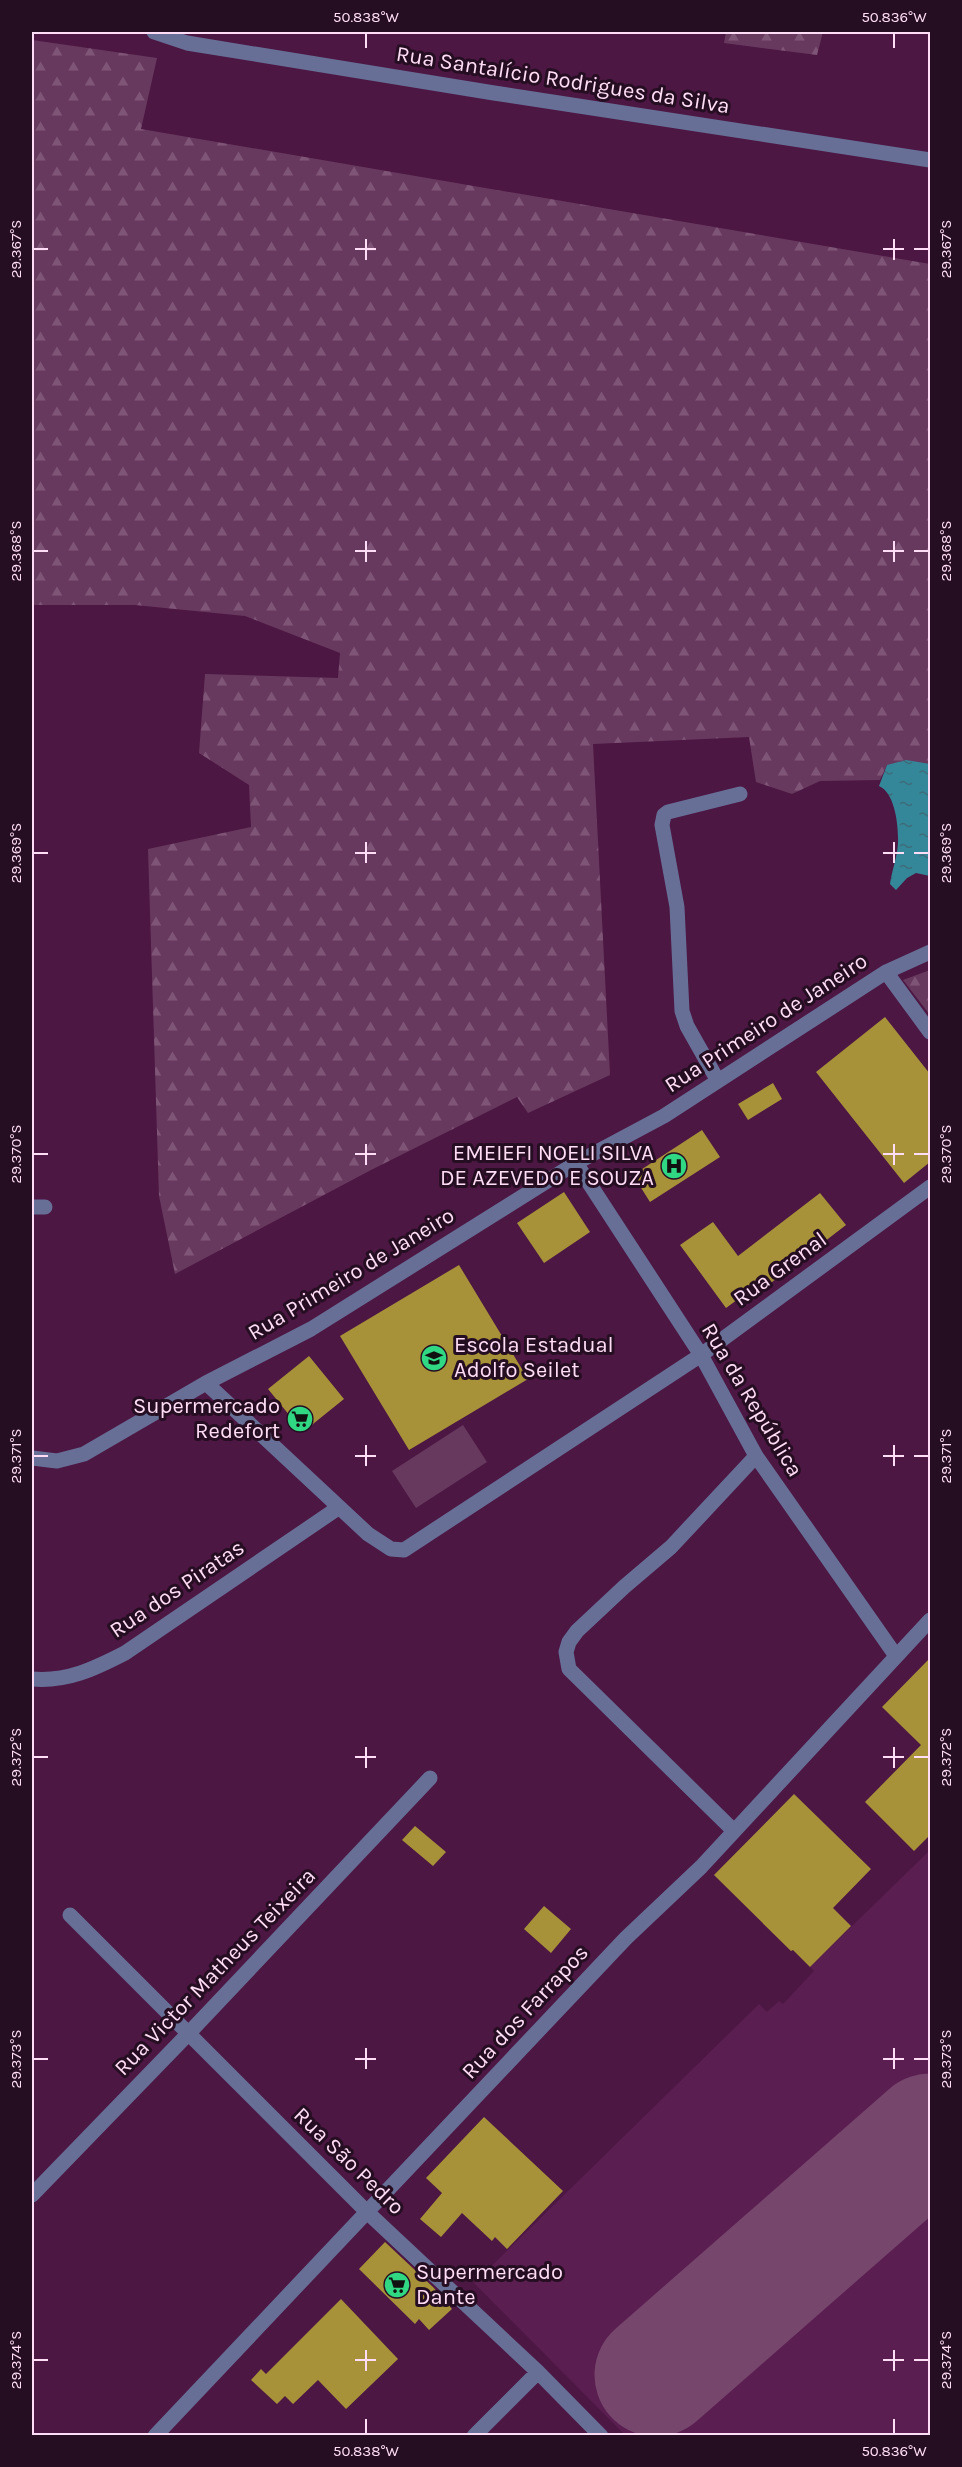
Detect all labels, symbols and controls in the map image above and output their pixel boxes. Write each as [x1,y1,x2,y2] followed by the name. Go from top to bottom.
[333,8,400,26] text: 50.838°W
[861,8,927,26] text: 50.836°W
[394,41,732,119] street label: Rua Santalício Rodrigues da Silva
[7,220,25,278] text: 29.367°S
[937,220,955,278] text: 29.367°S
[7,521,25,581] text: 29.368°S
[937,521,955,581] text: 29.368°S
[7,823,25,883] text: 29.369°S
[937,823,955,883] text: 29.369°S
[660,948,872,1098] street label: Rua Primeiro de Janeiro
[7,1124,25,1184] text: 29.370°S
[937,1124,955,1184] text: 29.370°S
[440,1140,654,1191] place label: EMEIEFI NOELI SILVA DE AZEVEDO E SOUZA
[659,1151,689,1181] hospital icon: EMEIEFI NOELI SILVA DE AZEVEDO E SOUZA
[243,1202,459,1346] street label: Rua Primeiro de Janeiro
[728,1226,832,1312] street label: Rua Grenal
[696,1318,808,1482] street label: Rua da República
[454,1332,614,1383] place label: Escola Estadual Adolfo Seilet
[419,1343,449,1373] school or university icon: Escola Estadual Adolfo Seilet
[133,1393,280,1444] place label: Supermercado Redefort
[285,1404,315,1434] supermarket icon: Supermercado Redefort
[7,1428,25,1484] text: 29.371°S
[937,1428,955,1484] text: 29.371°S
[105,1534,249,1644] street label: Rua dos Piratas
[7,1728,25,1786] text: 29.372°S
[937,1728,955,1786] text: 29.372°S
[109,1863,321,2081] street label: Rua Victor Matheus Teixeira
[456,1940,594,2084] street label: Rua dos Farrapos
[7,2029,25,2089] text: 29.373°S
[937,2029,955,2089] text: 29.373°S
[288,2102,410,2220] street label: Rua São Pedro
[416,2259,563,2310] place label: Supermercado Dante
[382,2270,412,2300] supermarket icon: Supermercado Dante
[7,2331,25,2389] text: 29.374°S
[937,2331,955,2389] text: 29.374°S
[333,2442,400,2460] text: 50.838°W
[861,2442,927,2460] text: 50.836°W

